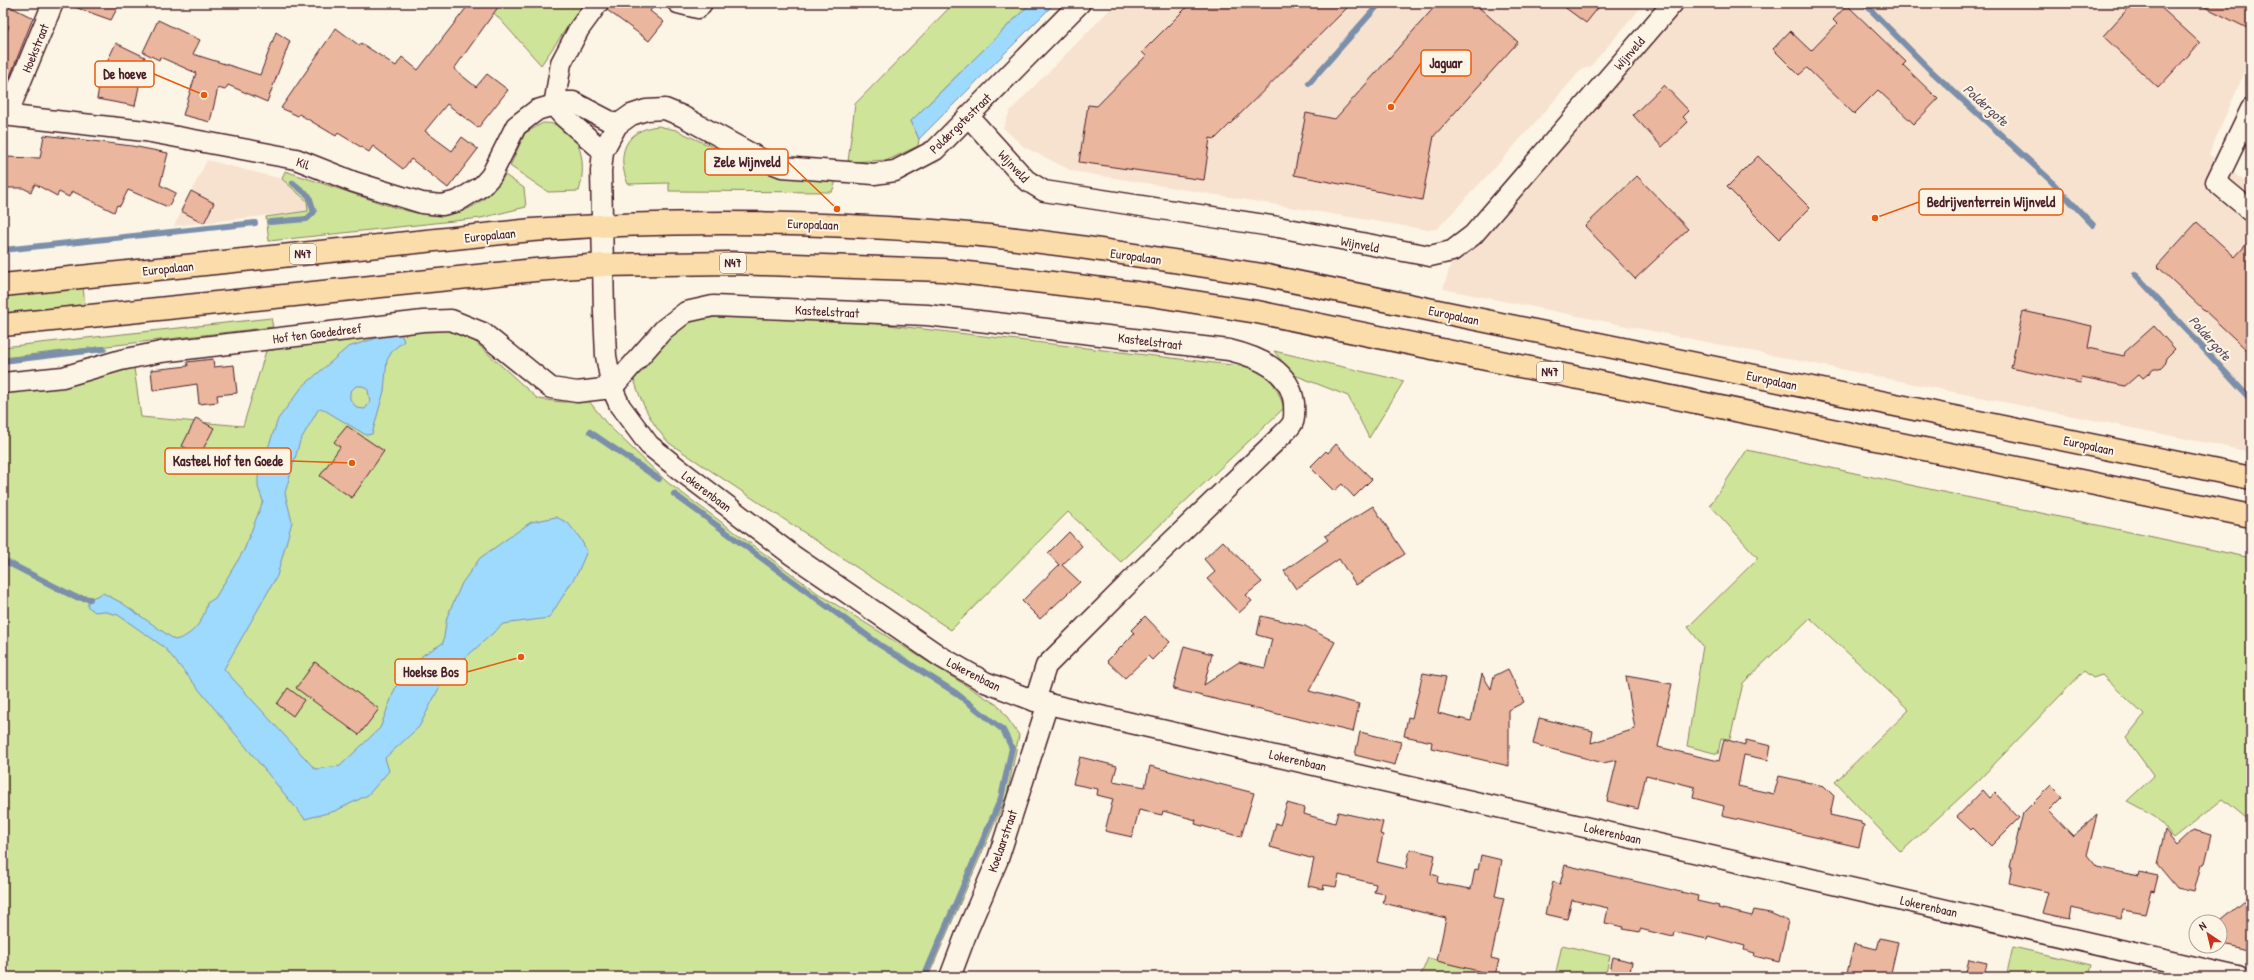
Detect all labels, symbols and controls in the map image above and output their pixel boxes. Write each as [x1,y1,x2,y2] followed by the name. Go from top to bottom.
[17,20,53,75] street label: Hoekstraat
[1609,32,1649,74] street label: Wijnveld
[1421,50,1471,76] callout: Jaguar
[1429,53,1463,74] text: Jaguar
[95,61,154,87] callout: De hoeve
[103,64,147,83] text: De hoeve
[1959,79,2014,132] water label: Poldergote
[925,88,995,157] street label: Poldergotestraat
[994,146,1034,186] street label: Wijnveld
[705,149,788,175] callout: Zele Wijnveld
[294,152,313,174] street label: Kil
[714,152,781,172] text: Zele Wijnveld
[1919,189,2063,215] callout: Bedrijventerrein Wijnveld
[1927,192,2056,212] text: Bedrijventerrein Wijnveld
[787,214,839,234] street label: Europalaan
[464,223,517,247] street label: Europalaan
[1339,231,1381,257] street label: Wijnveld
[290,244,316,264] road number: N47
[1109,244,1163,269] street label: Europalaan
[720,253,746,273] road number: N47
[142,256,195,280] street label: Europalaan
[794,300,860,322] street label: Kasteelstraat
[1427,301,1481,329] street label: Europalaan
[2184,311,2237,366] water label: Poldergote
[271,319,363,347] street label: Hof ten Goededreef
[1117,328,1184,354] street label: Kasteelstraat
[1537,362,1563,382] road number: N47
[1745,366,1799,394] street label: Europalaan
[2062,431,2116,459] street label: Europalaan
[165,448,291,474] callout: Kasteel Hof ten Goede
[173,451,284,470] text: Kasteel Hof ten Goede
[678,466,736,516] street label: Lokerenbaan
[944,653,1004,695] street label: Lokerenbaan
[395,659,467,685] callout: Hoekse Bos
[403,662,460,681] text: Hoekse Bos
[1268,745,1328,775] street label: Lokerenbaan
[983,807,1021,875] street label: Koelaarstraat
[1583,818,1643,848] street label: Lokerenbaan
[1899,891,1959,921] street label: Lokerenbaan
[2188,914,2228,954] north arrow
[2196,918,2209,933] text: N

